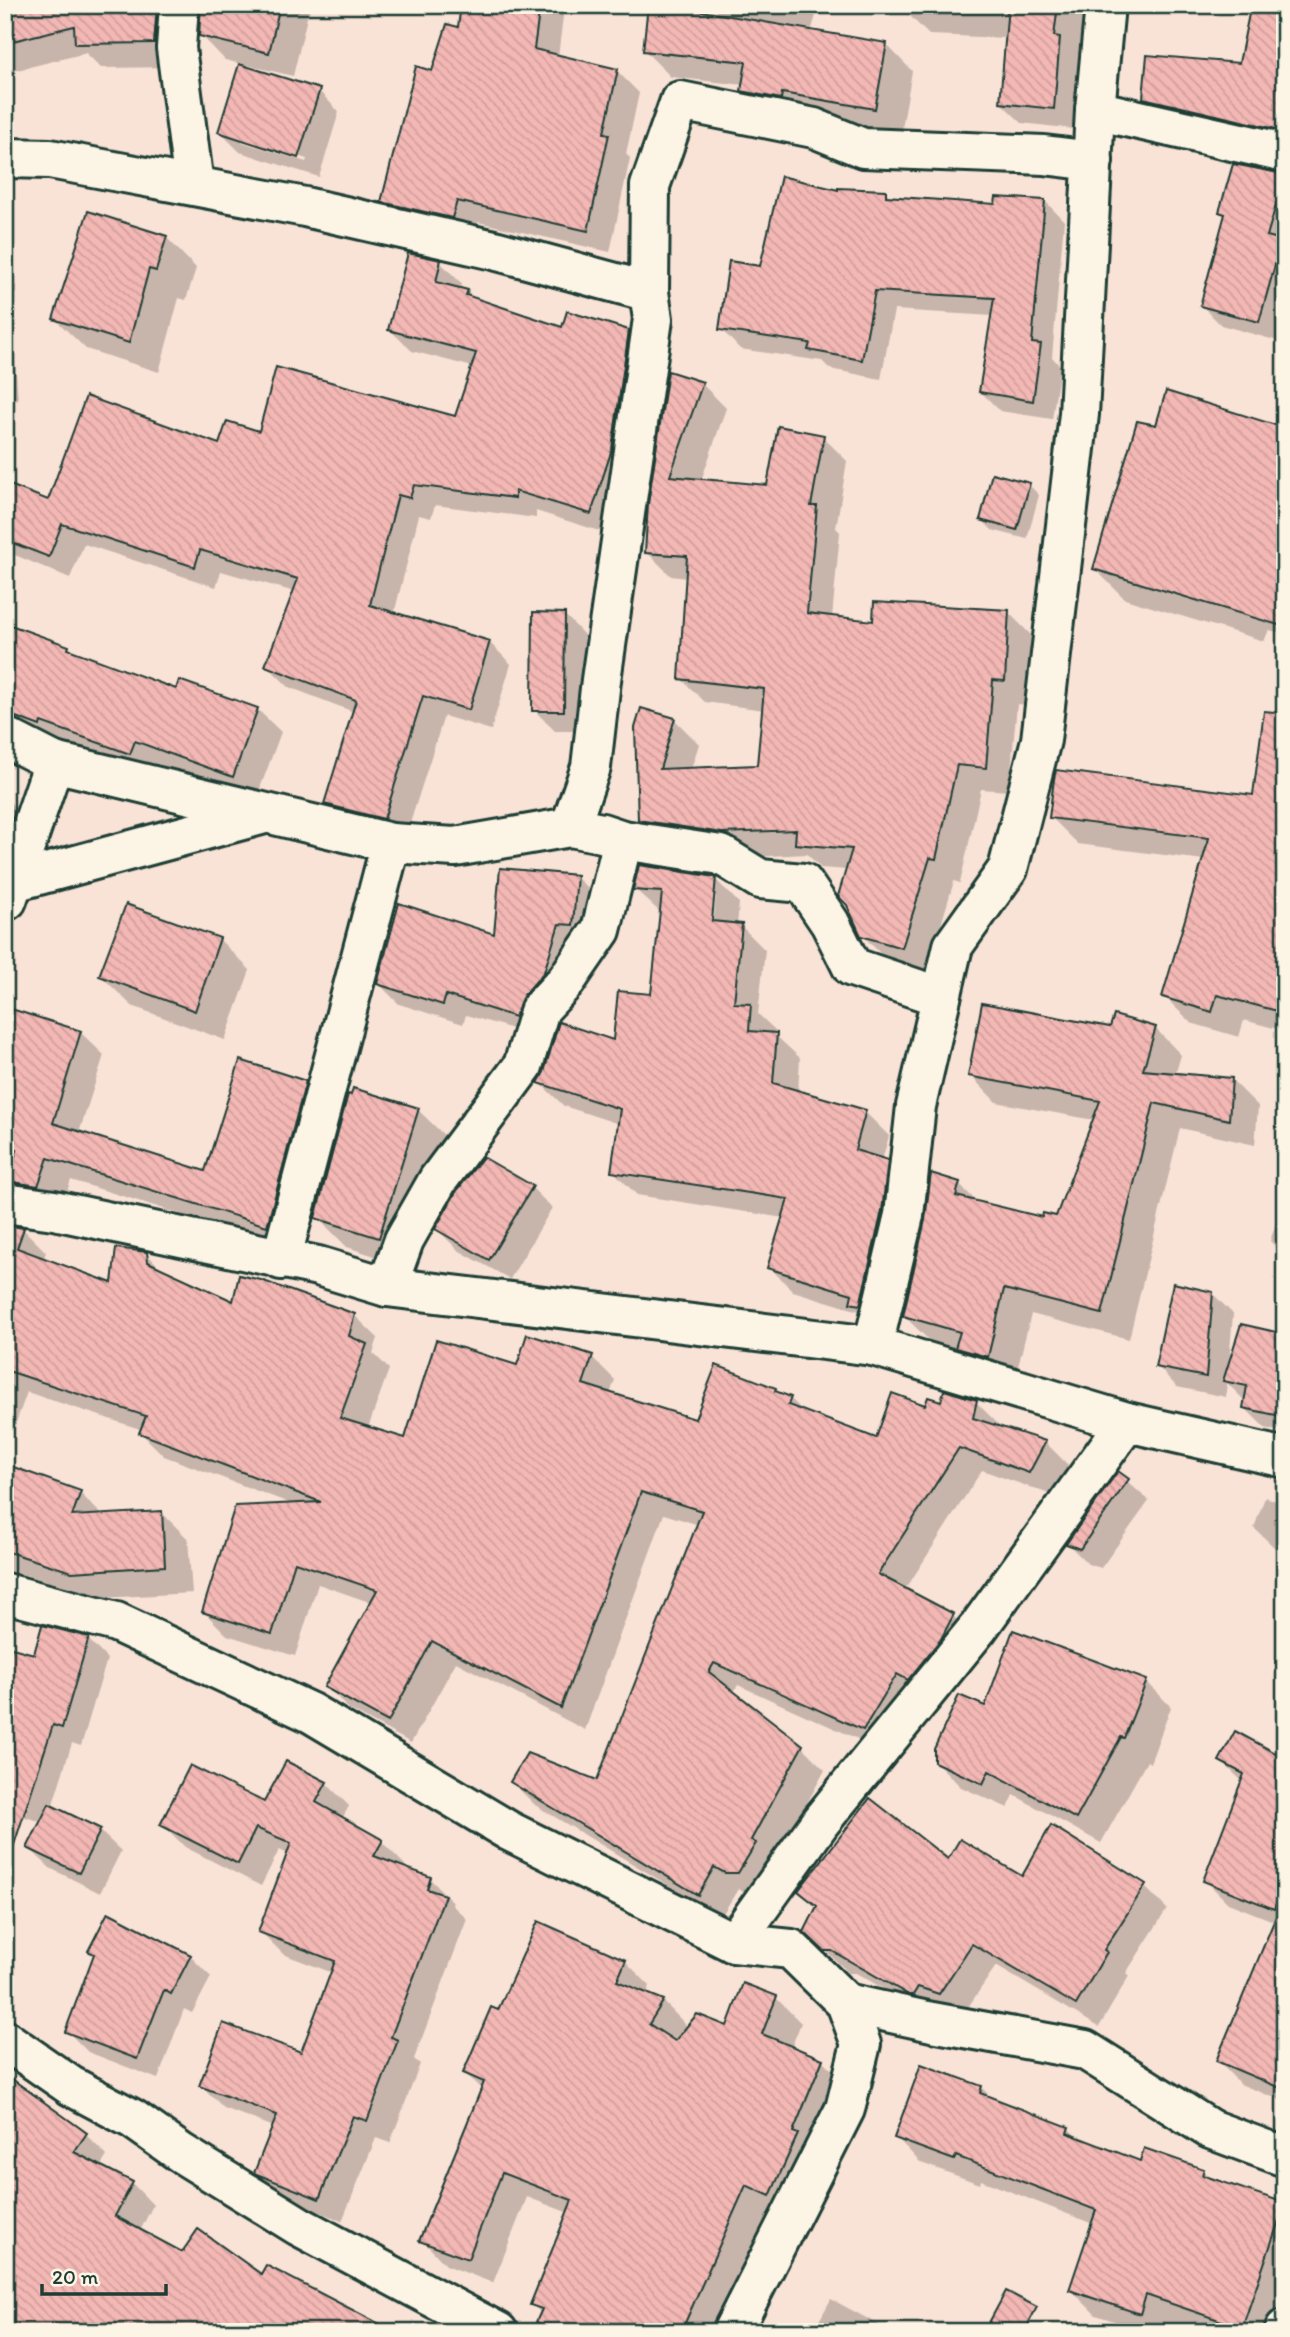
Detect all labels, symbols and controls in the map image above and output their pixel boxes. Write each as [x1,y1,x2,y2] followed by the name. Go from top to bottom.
[42,2253,166,2297] scale bar
[52,2264,99,2289] text: 20 m

